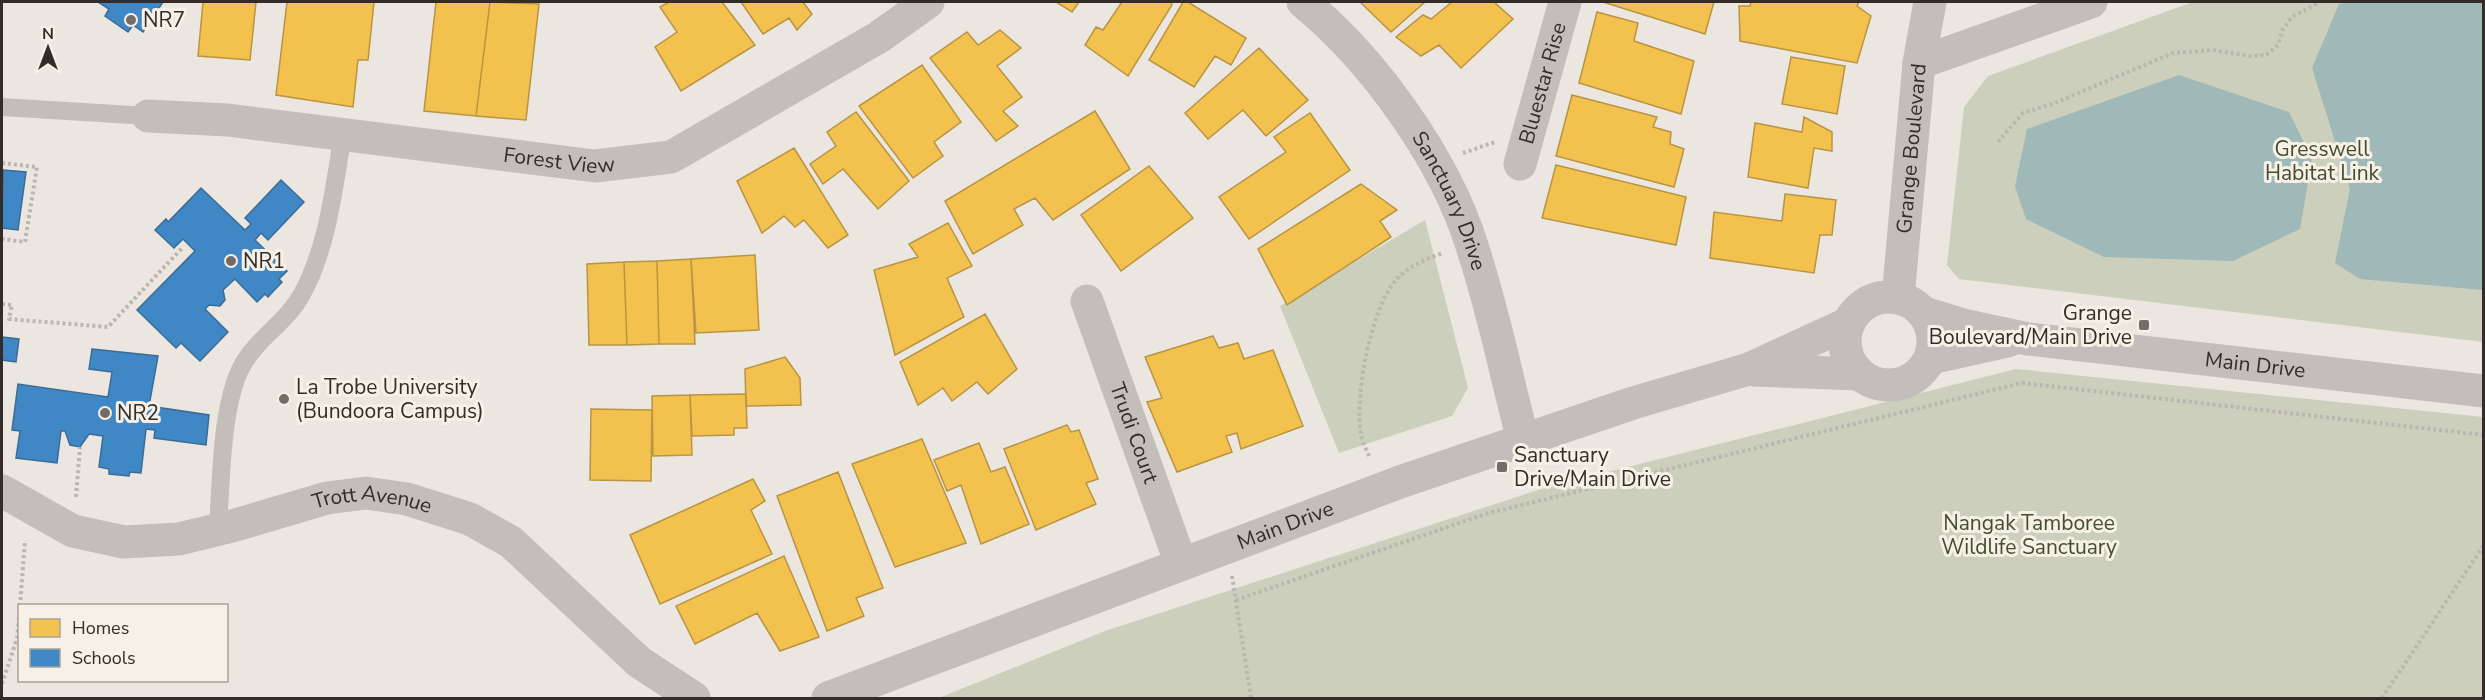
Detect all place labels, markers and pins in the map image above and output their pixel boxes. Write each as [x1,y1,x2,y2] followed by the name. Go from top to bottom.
[143,6,185,34] place label: NR7
[124,13,138,27] marker: NR7
[243,247,285,275] place label: NR1
[224,254,238,268] marker: NR1
[1929,299,2132,351] place label: Grange Boulevard/Main Drive
[2137,318,2151,332] marker: Grange Boulevard/Main Drive
[296,373,484,425] place label: La Trobe University (Bundoora Campus)
[277,392,291,406] marker: La Trobe University (Bundoora Campus)
[117,399,159,427] place label: NR2
[98,406,112,420] marker: NR2
[1514,441,1671,493] place label: Sanctuary Drive/Main Drive
[1495,460,1509,474] marker: Sanctuary Drive/Main Drive

